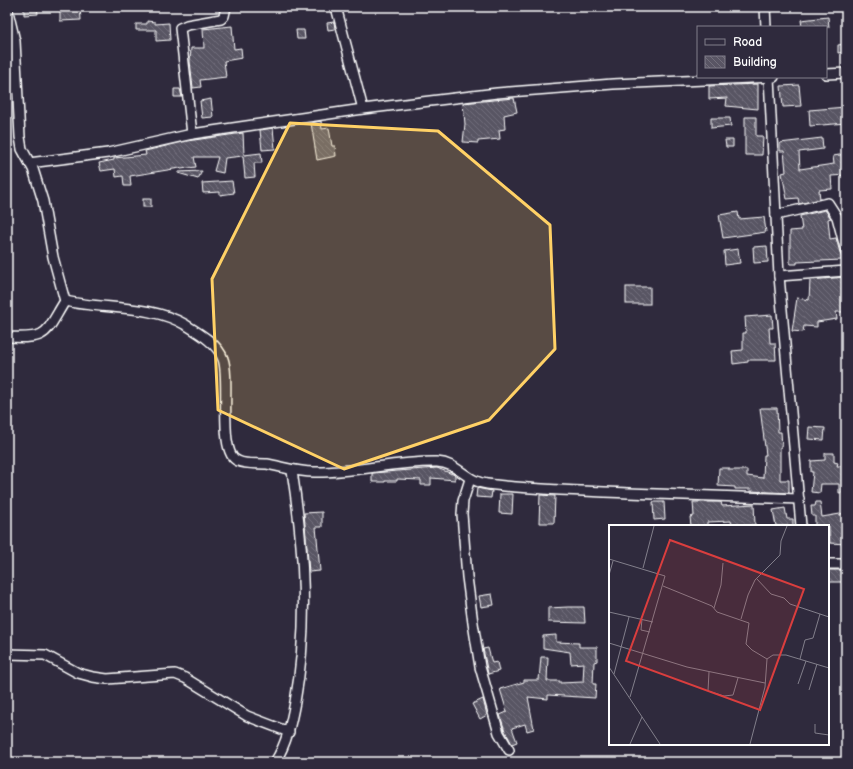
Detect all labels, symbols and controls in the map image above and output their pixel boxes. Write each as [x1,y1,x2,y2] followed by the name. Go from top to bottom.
[697,26,827,78] legend
[733,35,762,50] text: Road
[733,55,777,70] text: Building
[609,525,829,745] inset map

